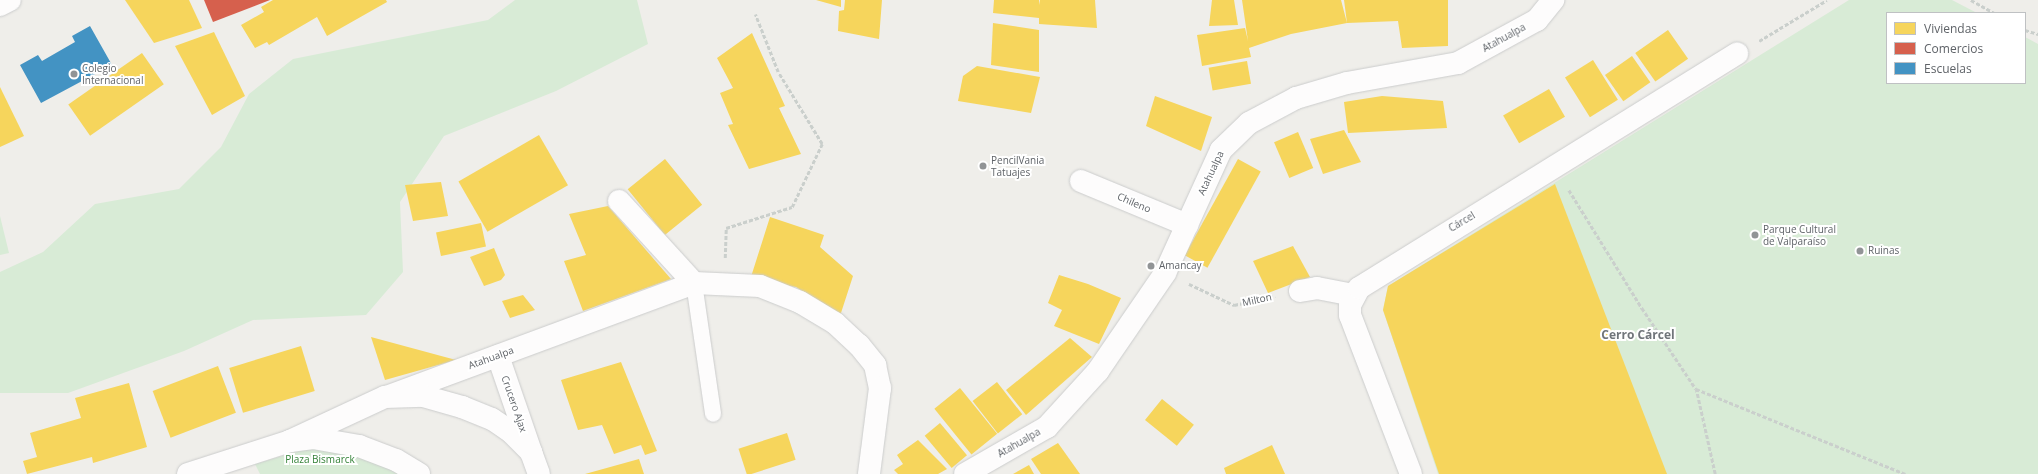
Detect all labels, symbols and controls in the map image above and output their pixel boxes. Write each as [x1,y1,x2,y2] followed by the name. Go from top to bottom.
[1886,12,2026,84] legend
[1924,20,1977,37] text: Viviendas
[1480,21,1528,55] street label: Atahualpa
[1924,40,1983,57] text: Comercios
[1924,60,1972,77] text: Escuelas
[82,62,143,86] place label: Colegio Internacional
[69,69,79,79] marker: Colegio Internacional
[1196,149,1226,197] street label: Atahualpa
[991,154,1044,178] place label: PencilVania Tatuajes
[978,161,988,171] marker: PencilVania Tatuajes
[1115,191,1153,215] street label: Chileno
[1447,209,1477,235] street label: Cárcel
[1763,223,1836,246] place label: Parque Cultural de Valparaíso
[1750,230,1760,240] marker: Parque Cultural de Valparaíso
[1868,245,1899,257] place label: Ruinas
[1855,246,1865,256] marker: Ruinas
[1159,260,1202,272] place label: Amancay
[1146,261,1156,271] marker: Amancay
[1241,291,1273,309] street label: Milton
[1601,328,1675,342] district label: Cerro Cárcel
[467,344,515,372] street label: Atahualpa
[499,374,529,434] street label: Crucero Ajax
[995,426,1043,460] street label: Atahualpa
[285,454,355,466] park label: Plaza Bismarck

